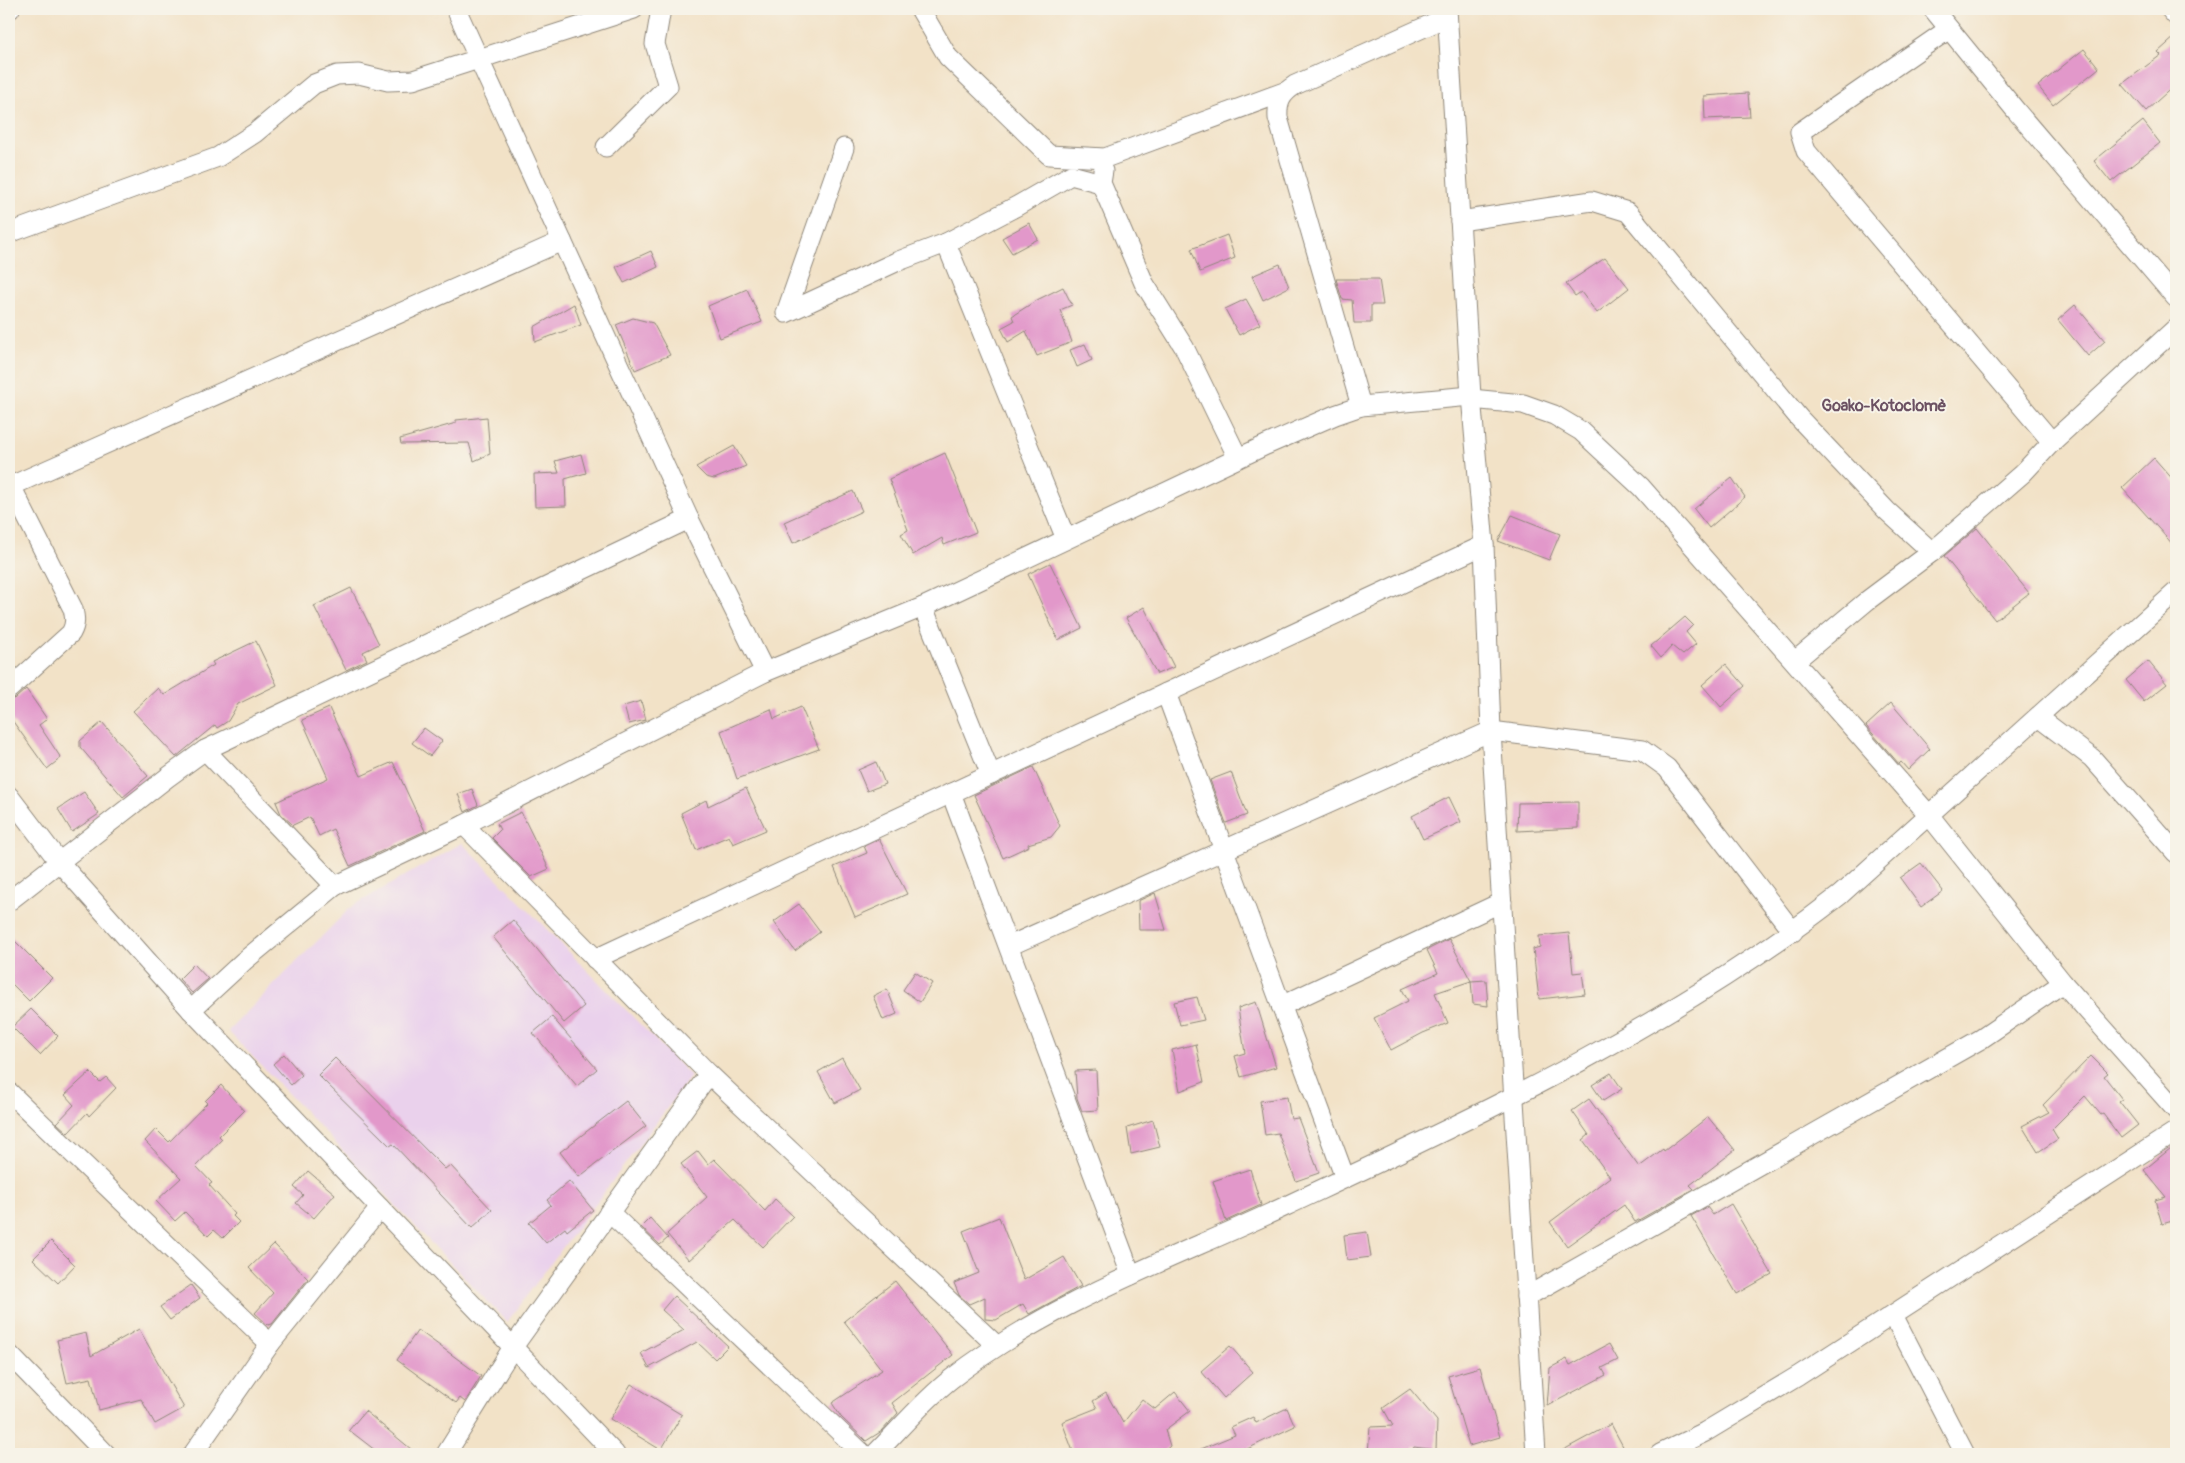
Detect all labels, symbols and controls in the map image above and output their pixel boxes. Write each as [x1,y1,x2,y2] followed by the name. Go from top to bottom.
[1822,396,1947,416] district label: Goako-Kotoclomè

